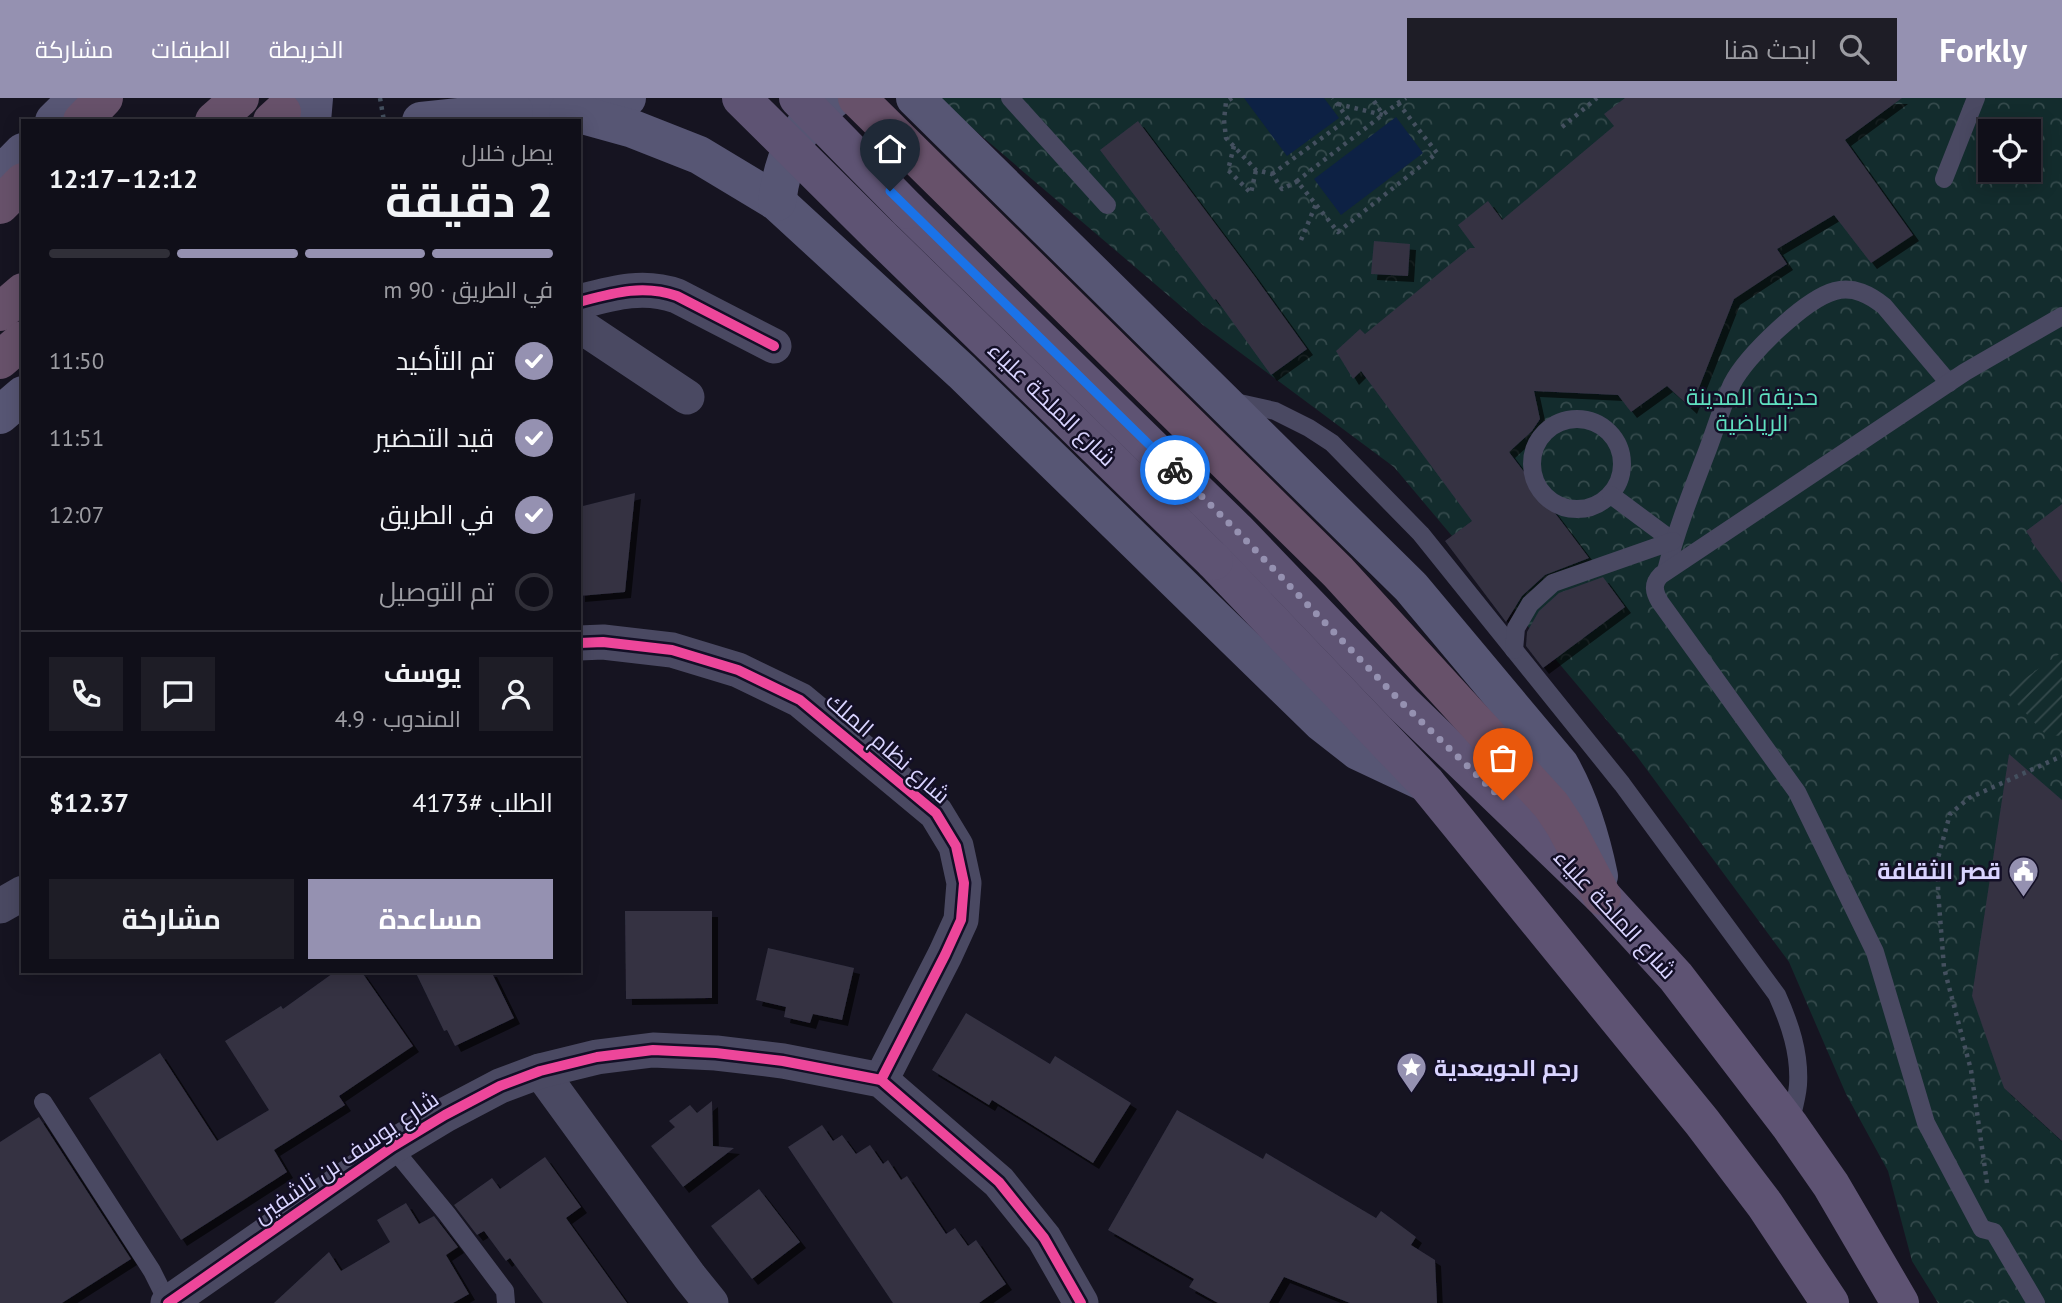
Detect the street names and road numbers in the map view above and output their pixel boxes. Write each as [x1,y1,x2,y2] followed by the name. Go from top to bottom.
[981,335,1123,474] street label: شارع الملكة علياء
[819,686,956,811] street label: شارع نظام الملك
[1546,843,1683,986] street label: شارع الملكة علياء
[247,1084,445,1231] street label: شارع يوسف بن تاشفين

